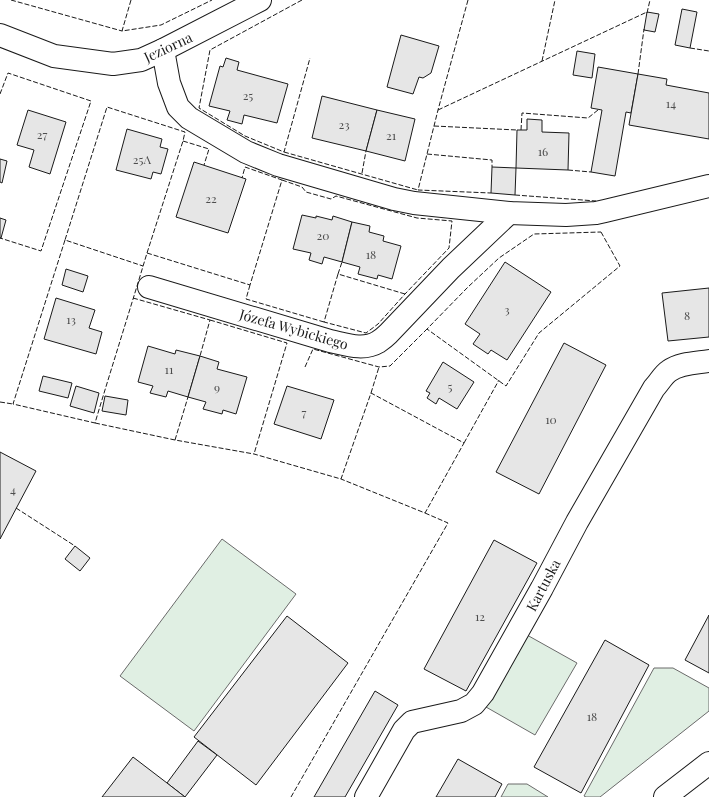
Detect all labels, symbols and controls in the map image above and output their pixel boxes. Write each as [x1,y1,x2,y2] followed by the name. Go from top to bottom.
[140,28,195,67] street label: Jeziorna
[243,87,253,103] house number: 25
[666,95,676,111] house number: 14
[338,116,350,132] house number: 23
[37,126,47,142] house number: 27
[386,127,397,143] house number: 21
[538,143,548,159] house number: 16
[133,151,152,167] house number: 25A
[205,190,217,206] house number: 22
[317,227,329,243] house number: 20
[366,246,376,262] house number: 18
[504,301,510,317] house number: 3
[236,304,351,354] street label: Józefa Wybickiego
[684,307,690,323] house number: 8
[66,311,76,327] house number: 13
[165,361,174,377] house number: 11
[448,378,453,394] house number: 5
[214,379,220,395] house number: 9
[302,404,307,420] house number: 7
[545,411,557,427] house number: 10
[10,481,16,497] house number: 4
[521,556,565,614] street label: Kartuska
[475,608,485,624] house number: 12
[587,708,597,724] house number: 18

